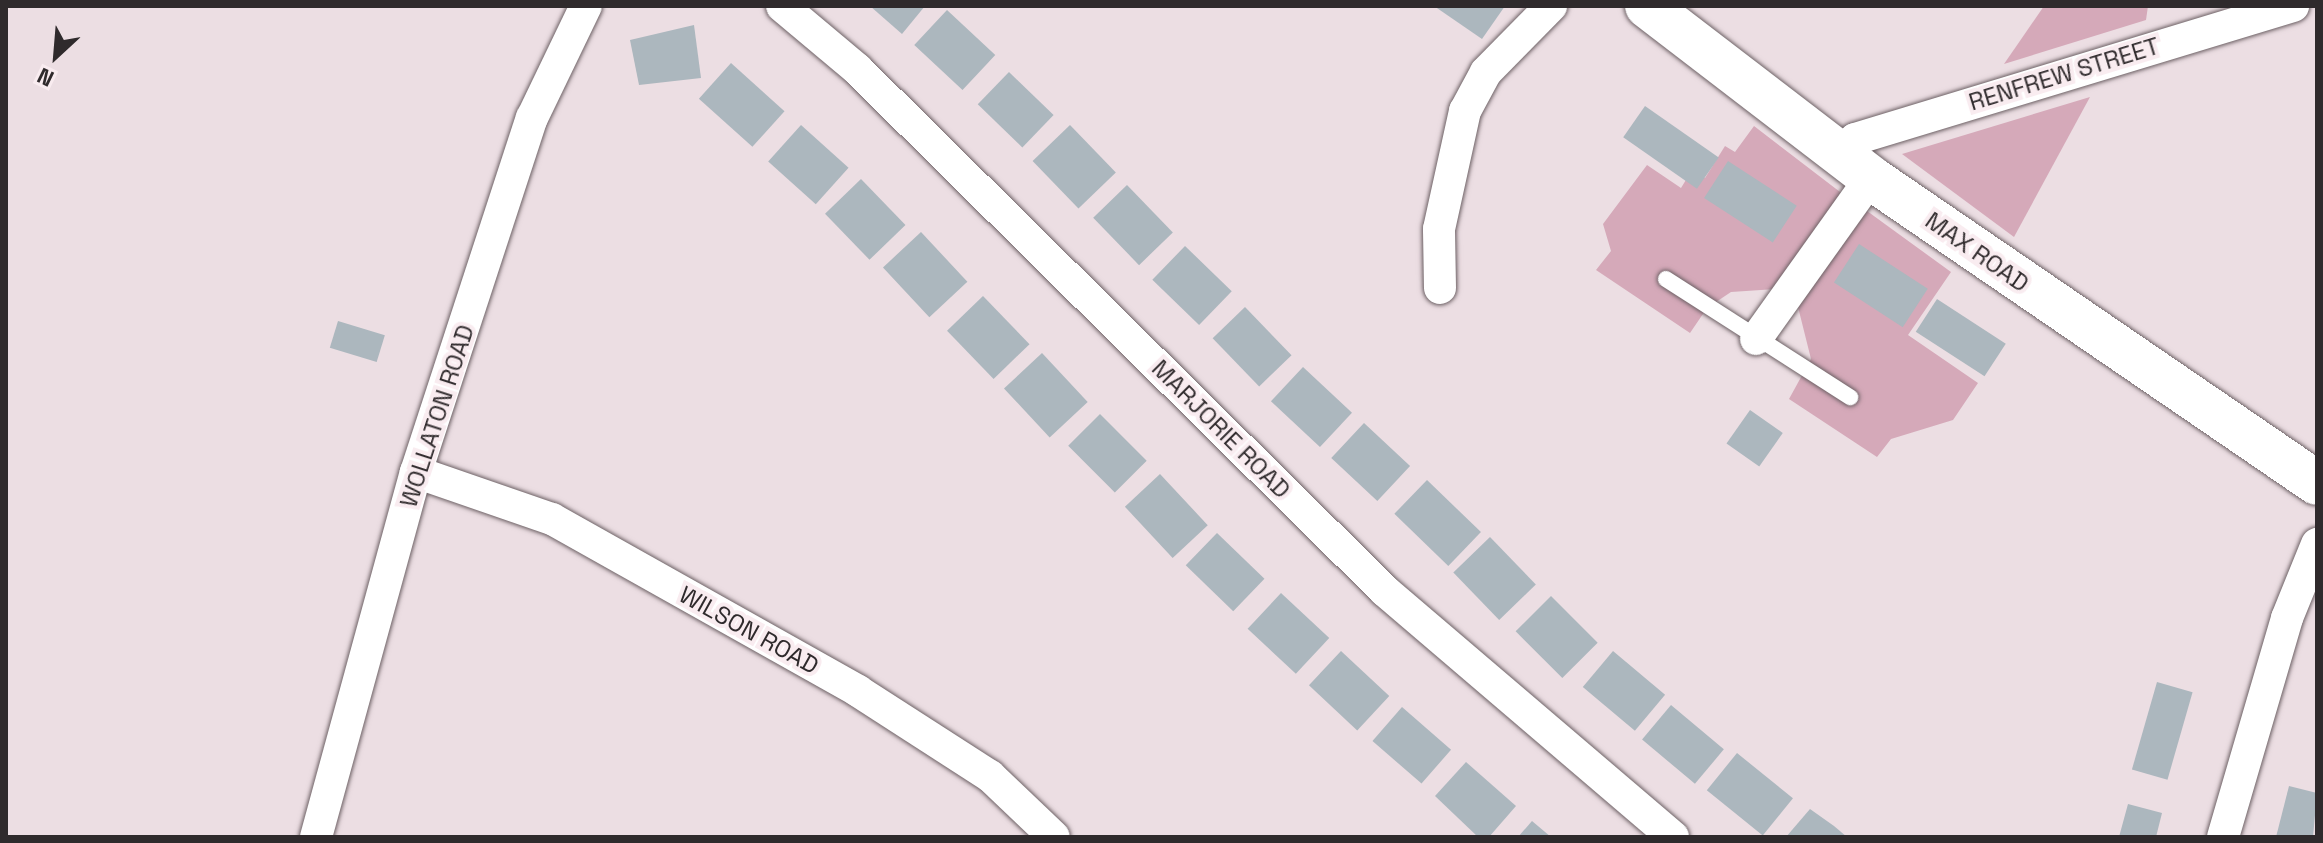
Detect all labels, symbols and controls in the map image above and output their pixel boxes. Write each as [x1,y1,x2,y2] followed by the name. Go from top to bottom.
[16,16,96,96] north arrow
[1965,31,2163,117] street label: RENFREW STREET
[33,62,58,93] text: N
[1920,206,2034,298] street label: MAX ROAD
[394,321,480,511] street label: WOLLATON ROAD
[1146,354,1296,504] street label: MARJORIE ROAD
[674,580,824,680] street label: WILSON ROAD

